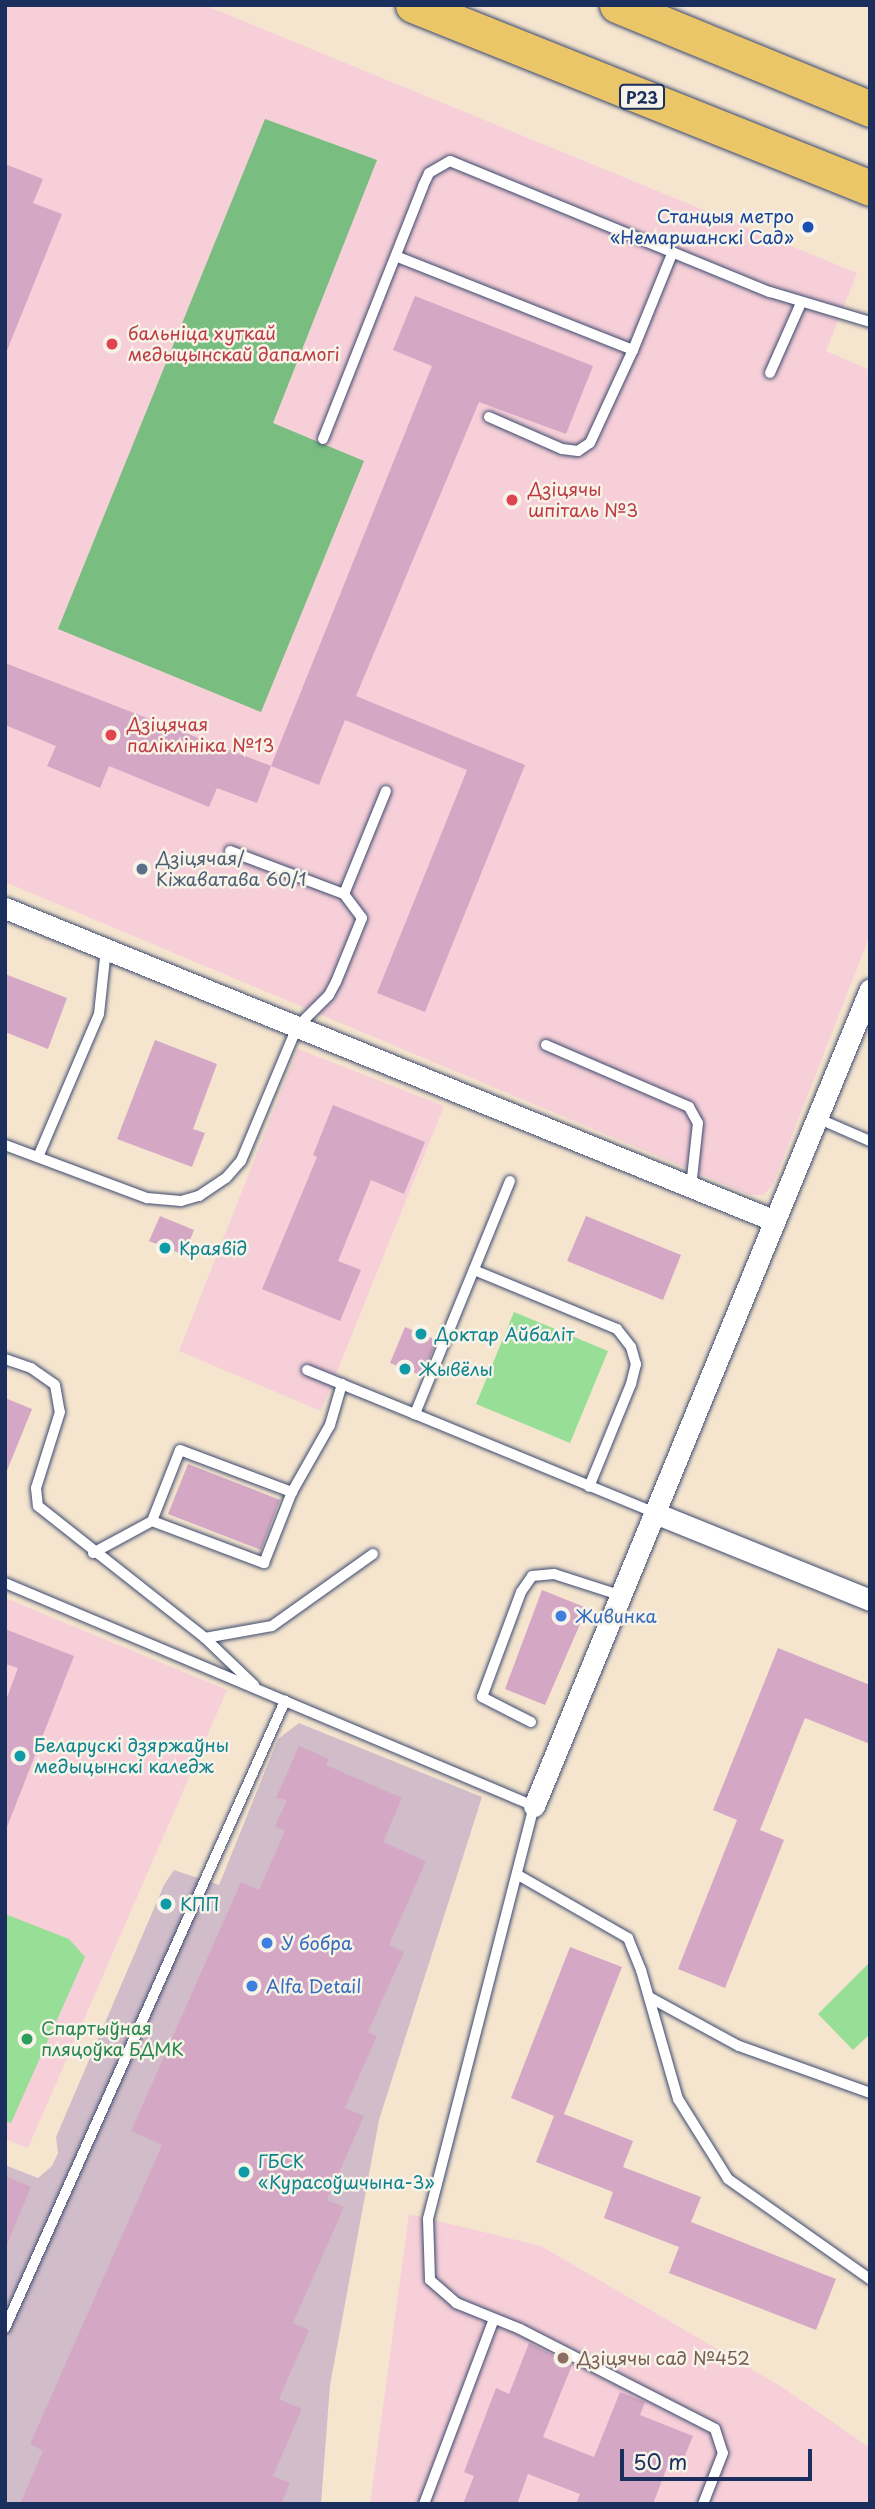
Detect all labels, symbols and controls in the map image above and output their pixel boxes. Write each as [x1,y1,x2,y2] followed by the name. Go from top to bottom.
[618,85,666,110] road number: Р23
[610,206,794,248] place label: Станцыя метро «Немаршанскі Сад»
[800,219,816,235] marker: Станцыя метро «Немаршанскі Сад»
[128,323,341,366] place label: бальніца хуткай медыцынскай дапамогі
[102,334,122,354] marker: бальніца хуткай медыцынскай дапамогі
[528,479,639,522] place label: Дзіцячы шпіталь №3
[502,490,522,510] marker: Дзіцячы шпіталь №3
[127,714,274,756] place label: Дзіцячая паліклініка №13
[101,725,121,745] marker: Дзіцячая паліклініка №13
[156,848,307,890] place label: Дзіцячая/ Кіжаватава 60/1
[134,861,150,877] marker: Дзіцячая/ Кіжаватава 60/1
[179,1237,247,1259] place label: Краявід
[157,1240,173,1256] marker: Краявід
[435,1323,575,1345] place label: Доктар Айбаліт
[413,1326,429,1342] marker: Доктар Айбаліт
[419,1358,493,1380] place label: Жывёлы
[397,1361,413,1377] marker: Жывёлы
[575,1605,657,1627] place label: Живинка
[553,1608,569,1624] marker: Живинка
[34,1735,229,1778] place label: Беларускі дзяржаўны медыцынскі каледж
[12,1748,28,1764] marker: Беларускі дзяржаўны медыцынскі каледж
[180,1893,220,1915] place label: КПП
[158,1896,174,1912] marker: КПП
[281,1932,353,1954] place label: У бобра
[259,1935,275,1951] marker: У бобра
[266,1975,362,1997] place label: Alfa Detail
[244,1978,260,1994] marker: Alfa Detail
[41,2018,186,2060] place label: Спартыўная пляцоўка БДМК
[19,2031,35,2047] marker: Спартыўная пляцоўка БДМК
[258,2151,435,2194] place label: ГБСК «Курасоўшчына-3»
[236,2164,252,2180] marker: ГБСК «Курасоўшчына-3»
[577,2347,751,2369] place label: Дзіцячы сад №452
[555,2350,571,2366] marker: Дзіцячы сад №452
[623,2436,816,2480] scale bar
[633,2445,687,2477] text: 50 m

